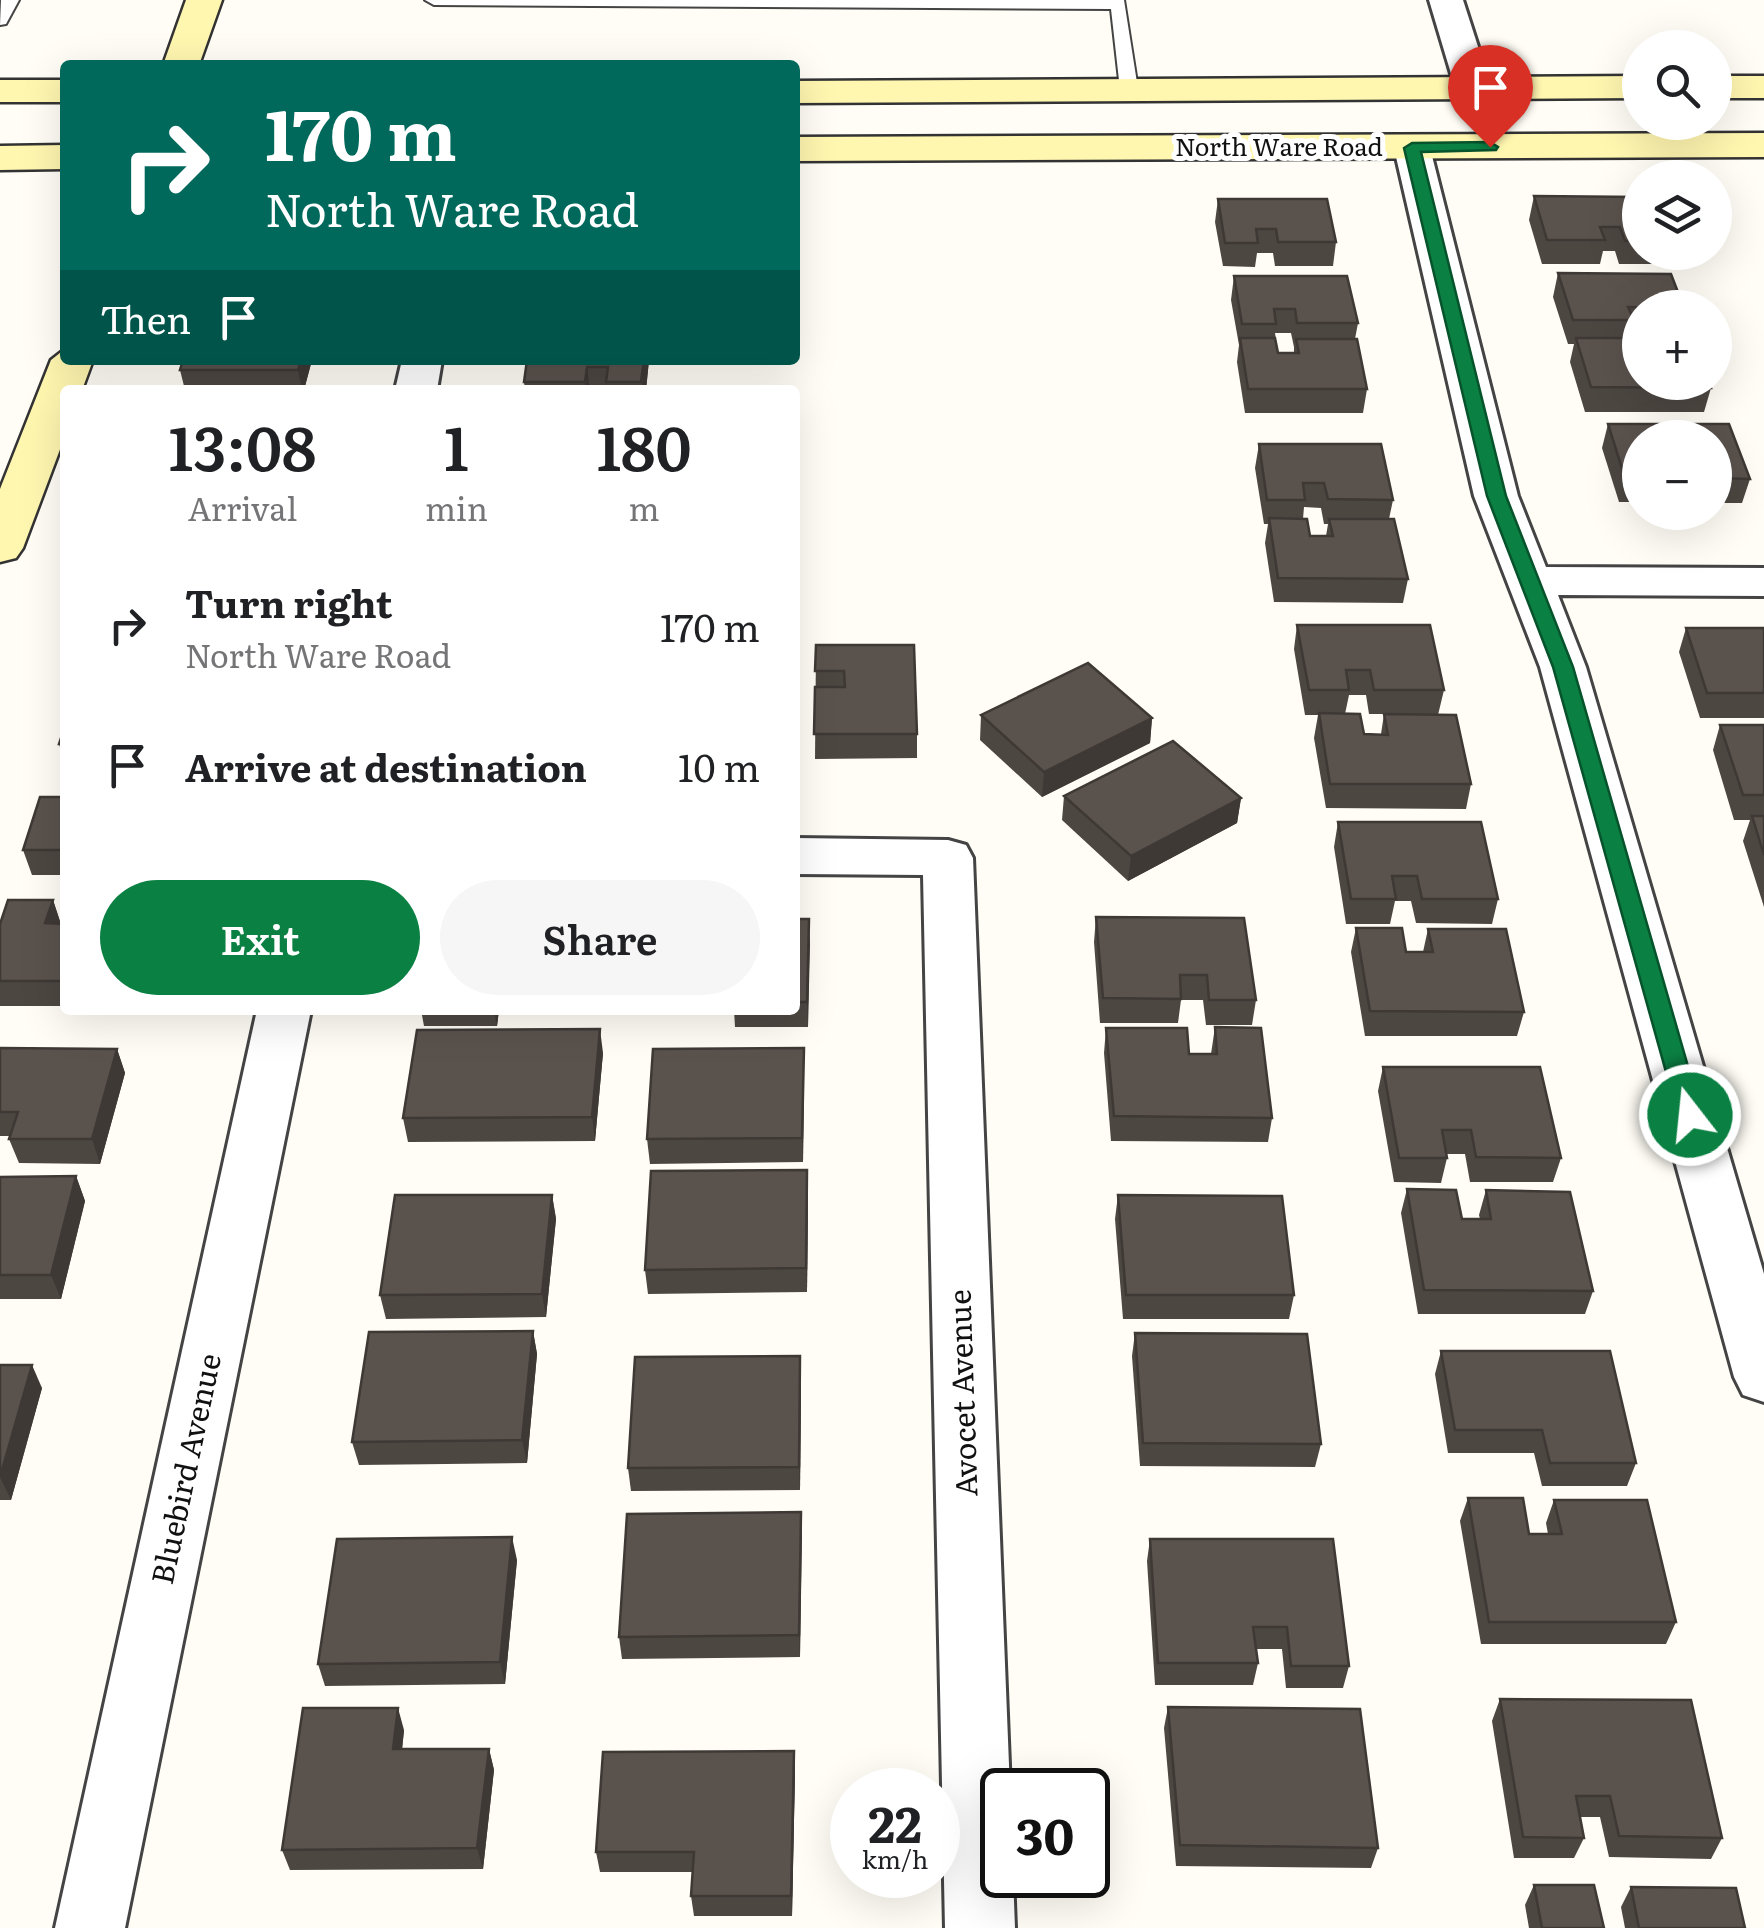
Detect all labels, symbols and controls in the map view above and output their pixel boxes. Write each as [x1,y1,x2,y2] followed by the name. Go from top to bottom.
[1622,30,1732,530] map controls
[1622,30,1732,140] button: search
[1448,45,1533,148] pin
[1463,60,1518,115] icon: arrive
[265,79,457,183] text: 170 m
[100,100,230,230] icon: right
[1175,127,1383,164] street label: North Ware Road
[1622,160,1732,270] button: layers
[265,174,639,241] text: North Ware Road
[100,289,191,346] text: Then
[211,290,266,345] icon: arrive
[1622,290,1732,400] button: +
[169,400,316,489] text: 13:08
[444,400,469,489] text: 1
[596,400,691,489] text: 180
[1622,420,1732,530] button: −
[188,483,297,531] text: Arrival
[425,483,488,531] text: min
[628,483,659,531] text: m
[185,573,392,630] text: Turn right
[660,597,760,654] text: 170 m
[100,598,155,653] icon: right
[185,630,451,678] text: North Ware Road
[185,737,587,794] text: Arrive at destination
[678,737,760,794] text: 10 m
[100,738,155,793] icon: arrive
[100,880,420,995] button: Exit
[440,880,760,995] button: Share
[1638,1063,1742,1167] position arrow
[935,1289,987,1497] street label: Avocet Avenue
[138,1349,230,1588] street label: Bluebird Avenue
[980,1768,1110,1898] speed limit sign: 30
[868,1784,922,1858] text: 22
[862,1840,928,1877] text: km/h

